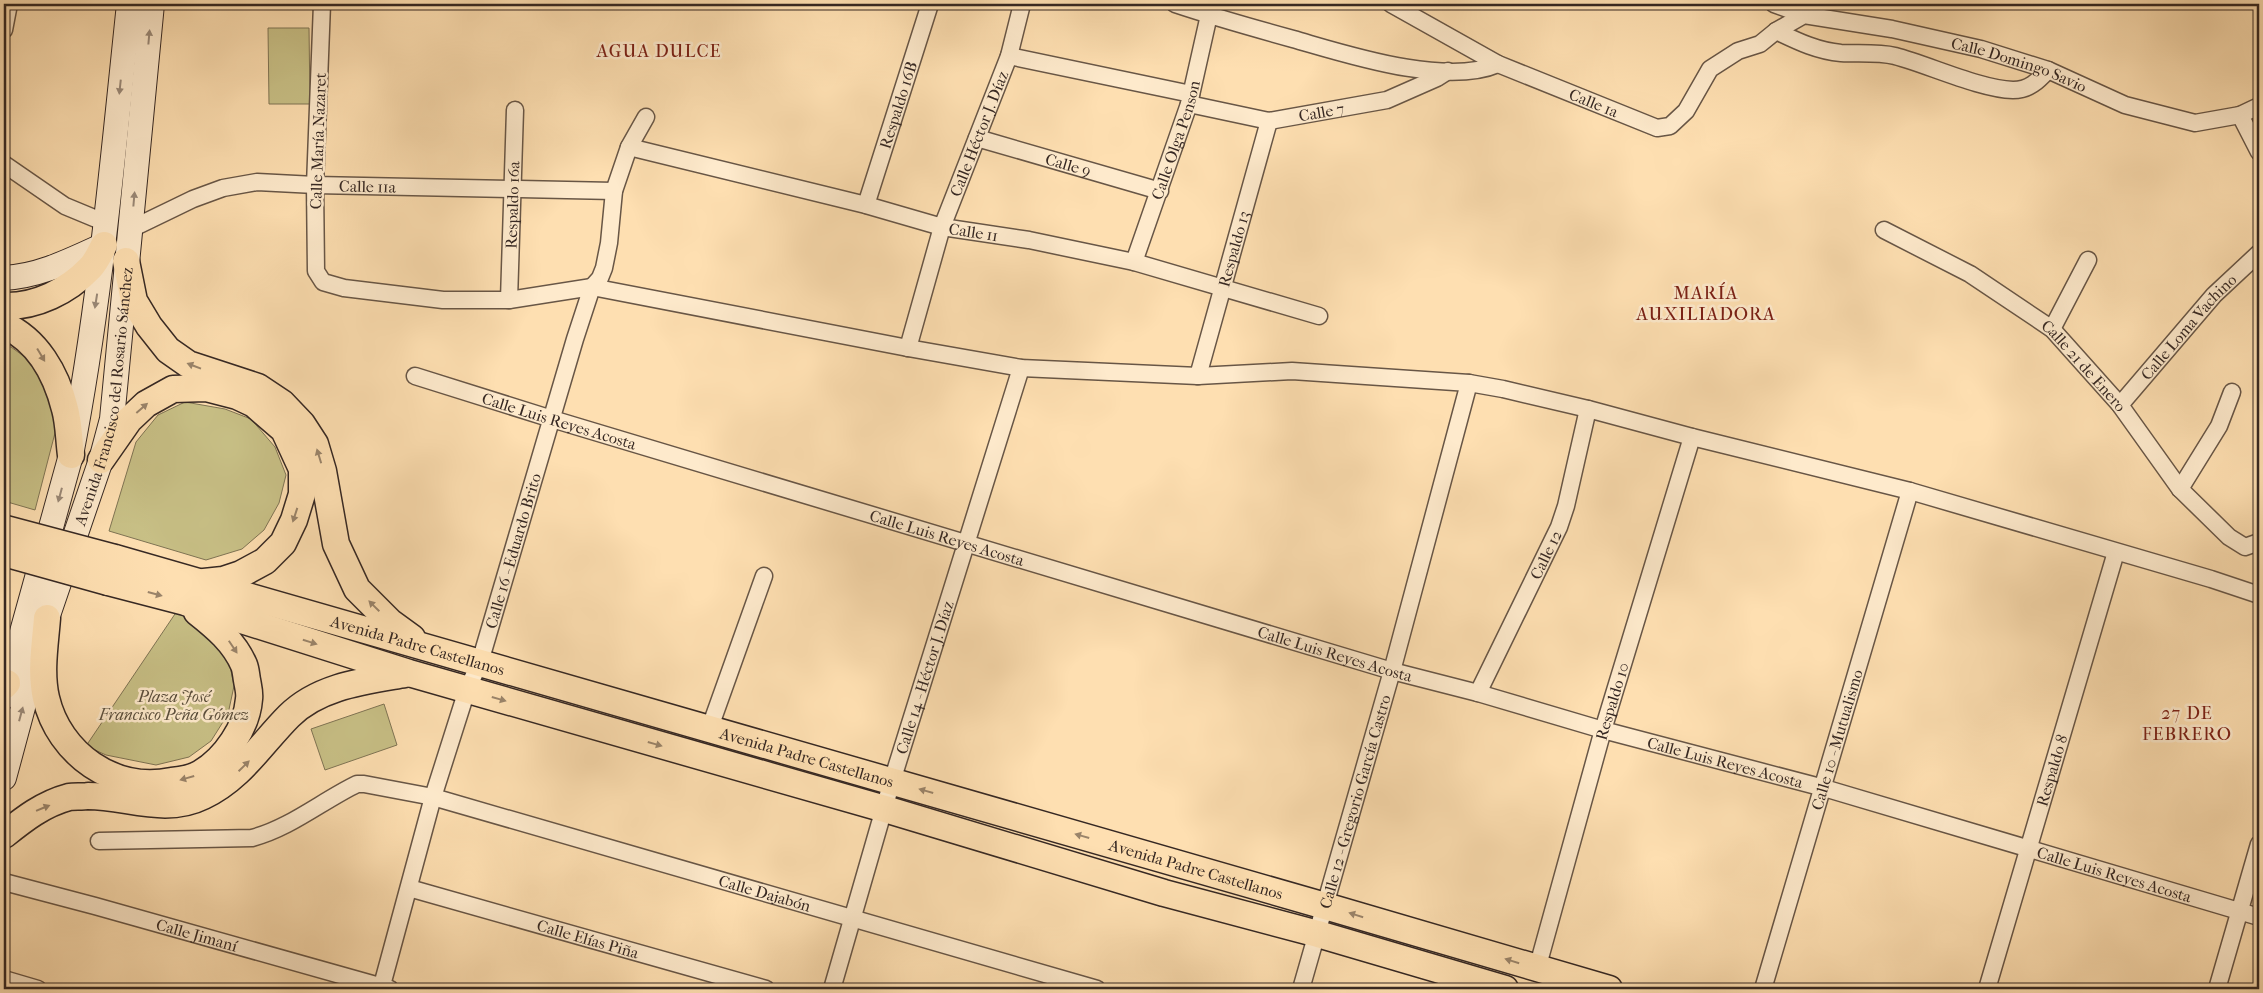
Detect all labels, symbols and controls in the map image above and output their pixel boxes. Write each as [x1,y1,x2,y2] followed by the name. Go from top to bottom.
[145,29,153,45] one-way arrow
[1950,33,2090,96] street label: Calle Domingo Savio
[596,41,722,62] district label: AGUA DULCE
[875,59,921,151] street label: Respaldo 16B
[945,68,1012,199] street label: Calle Héctor J. Díaz
[306,72,330,210] street label: Calle María Nazaret
[1147,78,1204,202] street label: Calle Olga Penson
[116,79,124,95] one-way arrow
[1566,84,1622,121] street label: Calle 1a
[1297,98,1346,125] street label: Calle 7
[1043,149,1093,180] street label: Calle 9
[501,160,523,249] street label: Respaldo 16a
[339,176,397,196] street label: Calle 11a
[130,191,138,207] one-way arrow
[1214,209,1253,289] street label: Respaldo 13
[948,219,1000,245] street label: Calle 11
[70,266,136,529] street label: Avenida Francisco del Rosario Sánchez
[2136,270,2240,383] street label: Calle Loma Vachino
[1635,282,1776,325] district label: MARÍA AUXILIADORA
[92,293,100,309] one-way arrow
[2038,315,2131,415] street label: Calle 21 de Enero
[36,348,45,361] one-way arrow
[186,362,201,370] one-way arrow
[480,388,639,453] street label: Calle Luis Reyes Acosta
[136,402,148,414] one-way arrow
[315,449,322,464] one-way arrow
[481,471,545,631] street label: Calle 16 - Eduardo Brito
[55,487,63,502] one-way arrow
[868,505,1027,570] street label: Calle Luis Reyes Acosta
[291,508,298,523] one-way arrow
[1526,527,1566,582] street label: Calle 12
[147,590,162,598] one-way arrow
[892,598,957,756] street label: Calle 14 - Héctor J. Díaz
[368,600,380,612] one-way arrow
[328,611,507,679] street label: Avenida Padre Castellanos
[1256,622,1415,685] street label: Calle Luis Reyes Acosta
[303,639,318,647] one-way arrow
[228,640,238,653] one-way arrow
[1591,660,1633,742] street label: Respaldo 10
[1807,667,1866,812] street label: Calle 10 - Mutualismo
[98,687,249,724] park label: Plaza José Francisco Peña Gómez
[1315,692,1394,911] street label: Calle 12 - Gregorio García Castro
[492,696,507,704] one-way arrow
[2142,703,2232,745] district label: 27 DE FEBRERO
[18,706,26,721] one-way arrow
[717,723,896,791] street label: Avenida Padre Castellanos
[2032,732,2071,808] street label: Respaldo 8
[1645,733,1806,792] street label: Calle Luis Reyes Acosta
[648,741,663,749] one-way arrow
[238,760,250,772] one-way arrow
[179,774,194,782] one-way arrow
[918,787,933,795] one-way arrow
[36,803,50,811] one-way arrow
[1074,831,1089,839] one-way arrow
[1106,835,1285,903] street label: Avenida Padre Castellanos
[2035,842,2194,906] street label: Calle Luis Reyes Acosta
[716,871,814,915] street label: Calle Dajabón
[1348,910,1363,918] one-way arrow
[154,914,240,955] street label: Calle Jimaní
[535,915,642,962] street label: Calle Elías Piña
[1504,957,1519,965] one-way arrow

